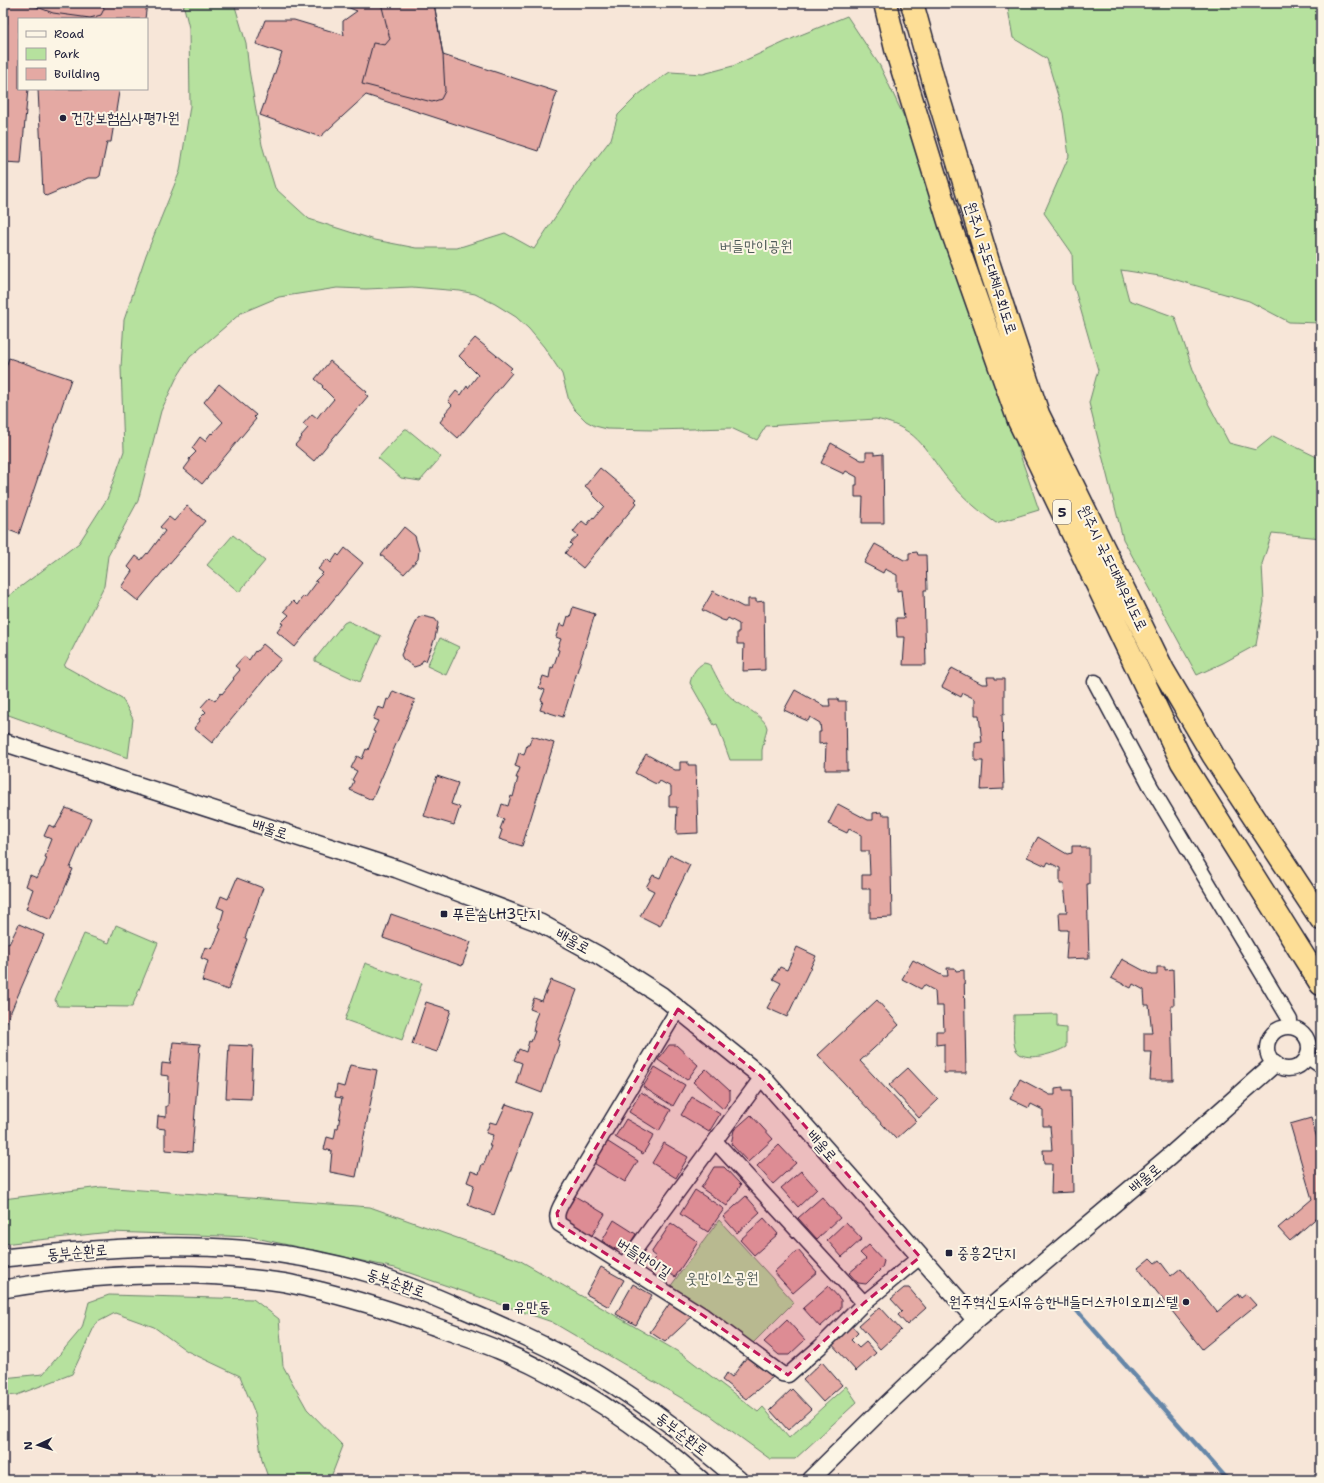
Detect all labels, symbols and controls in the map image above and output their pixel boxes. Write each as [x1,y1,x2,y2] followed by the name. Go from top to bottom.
[18,18,148,90] legend
[54,26,85,42] text: Road
[54,46,80,62] text: Park
[54,66,100,82] text: Building
[71,108,180,128] place label: 건강보험심사평가원
[58,113,68,123] marker: 건강보험심사평가원
[960,199,1022,337] street label: 원주시 국도대체우회도로
[720,236,792,256] park label: 버들만이공원
[1053,500,1071,524] road number: 5
[1074,502,1152,634] street label: 원주시 국도대체우회도로
[250,814,290,844] street label: 배울로
[452,904,541,924] place label: 푸른숨LH3단지
[439,909,449,919] marker: 푸른숨LH3단지
[552,923,594,959] street label: 배울로
[803,1126,841,1166] street label: 배울로
[1125,1159,1165,1197] street label: 배울로
[613,1233,675,1283] street label: 버들만이길
[46,1239,108,1265] street label: 동부순환로
[957,1243,1016,1263] place label: 중흥2단지
[944,1248,954,1258] marker: 중흥2단지
[364,1264,428,1302] street label: 동부순환로
[686,1268,758,1288] park label: 웃만이소공원
[949,1292,1178,1312] place label: 원주혁신도시유승한내들더스카이오피스텔
[514,1297,550,1317] place label: 유만동
[1181,1297,1191,1307] marker: 원주혁신도시유승한내들더스카이오피스텔
[501,1302,511,1312] marker: 유만동
[652,1408,712,1460] street label: 동부순환로
[18,1425,58,1465] north arrow
[21,1441,36,1451] text: N

